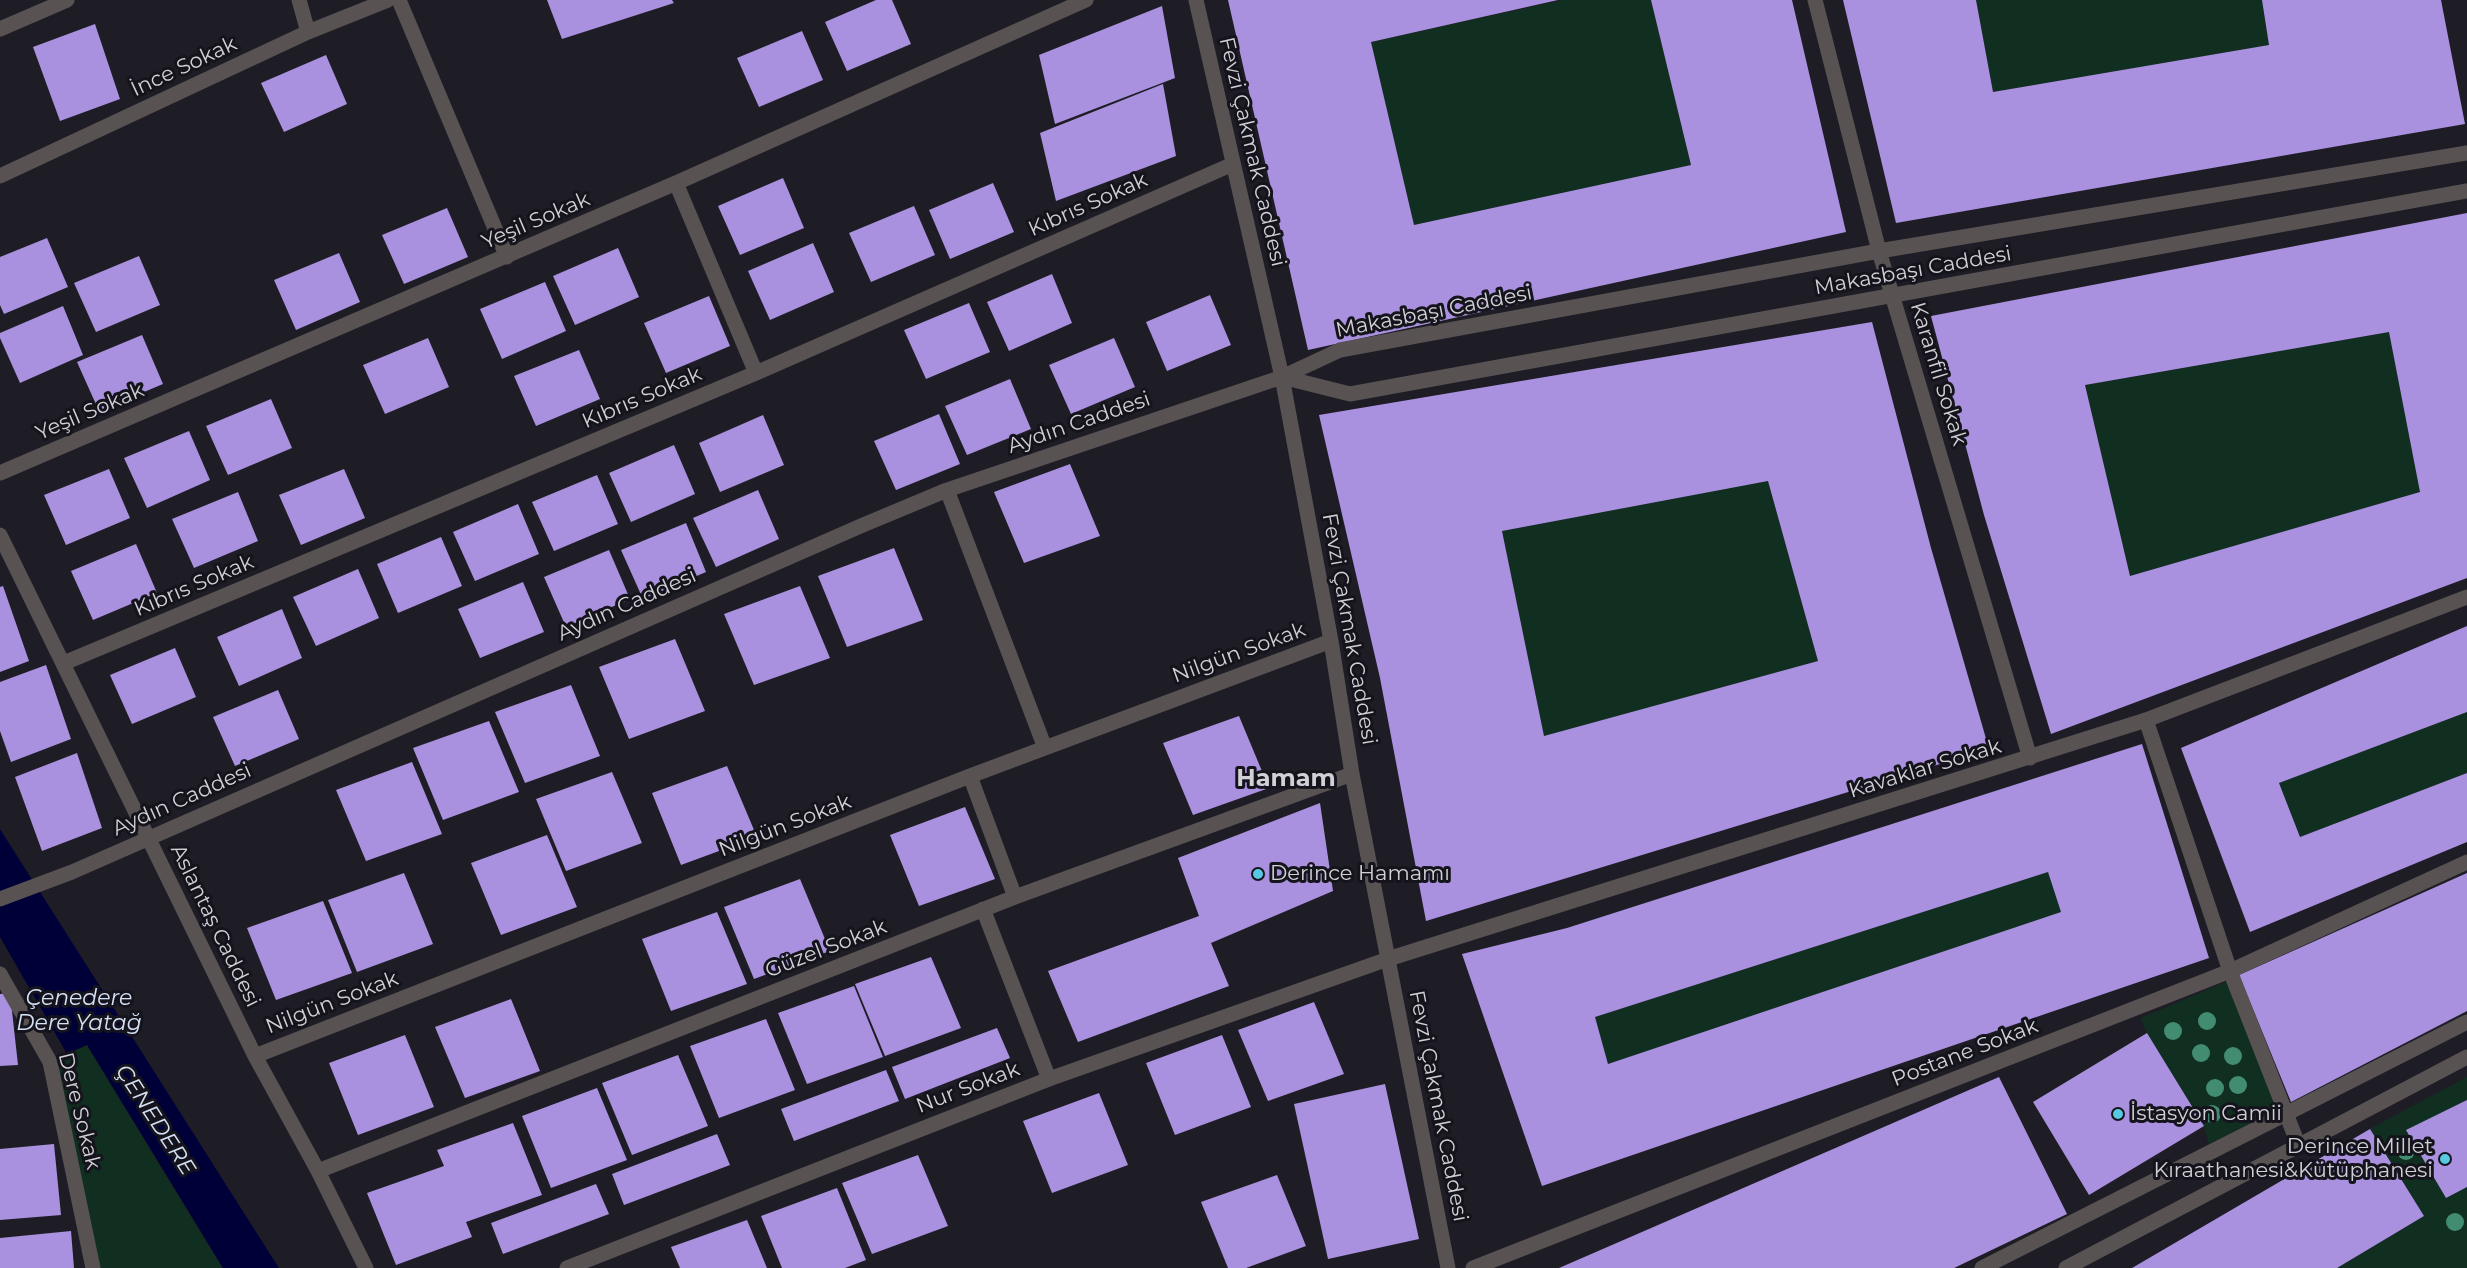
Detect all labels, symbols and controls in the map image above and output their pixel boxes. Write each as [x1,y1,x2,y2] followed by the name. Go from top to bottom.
[127,32,241,102] street label: İnce Sokak
[1213,35,1291,269] street label: Fevzi Çakmak Caddesi
[1025,168,1151,242] street label: Kıbrıs Sokak
[478,187,594,255] street label: Yeşil Sokak
[1813,241,2013,301] street label: Makasbaşı Caddesi
[1334,281,1534,343] street label: Makasbaşı Caddesi
[1904,299,1972,449] street label: Karanfil Sokak
[578,361,706,435] street label: Kıbrıs Sokak
[32,378,148,446] street label: Yeşil Sokak
[1004,387,1154,459] street label: Aydın Caddesi
[1316,511,1382,747] street label: Fevzi Çakmak Caddesi
[130,549,258,623] street label: Kıbrıs Sokak
[554,563,700,647] street label: Aydın Caddesi
[1169,617,1309,689] street label: Nilgün Sokak
[1846,734,2004,804] street label: Kavaklar Sokak
[109,758,255,842] street label: Aydın Caddesi
[1236,765,1336,793] district label: Hamam
[715,789,855,863] street label: Nilgün Sokak
[165,841,265,1011] street label: Aslantaş Caddesi
[1270,861,1450,887] place label: Derince Hamamı
[1251,867,1265,881] marker: Derince Hamamı
[762,914,890,984] street label: Güzel Sokak
[262,966,402,1040] street label: Nilgün Sokak
[16,986,142,1038] water label: Çenedere Dere Yatağ
[1403,988,1473,1224] street label: Fevzi Çakmak Caddesi
[1888,1014,2042,1092] street label: Postane Sokak
[52,1050,106,1172] street label: Dere Sokak
[913,1057,1023,1119] street label: Nur Sokak
[109,1060,201,1180] water label: ÇENEDERE
[2130,1101,2282,1127] place label: İstasyon Camii
[2111,1107,2125,1121] marker: İstasyon Camii
[2153,1134,2433,1184] place label: Derince Millet Kıraathanesi&Kütüphanesi
[2438,1152,2452,1166] marker: Derince Millet Kıraathanesi&Kütüphanesi

